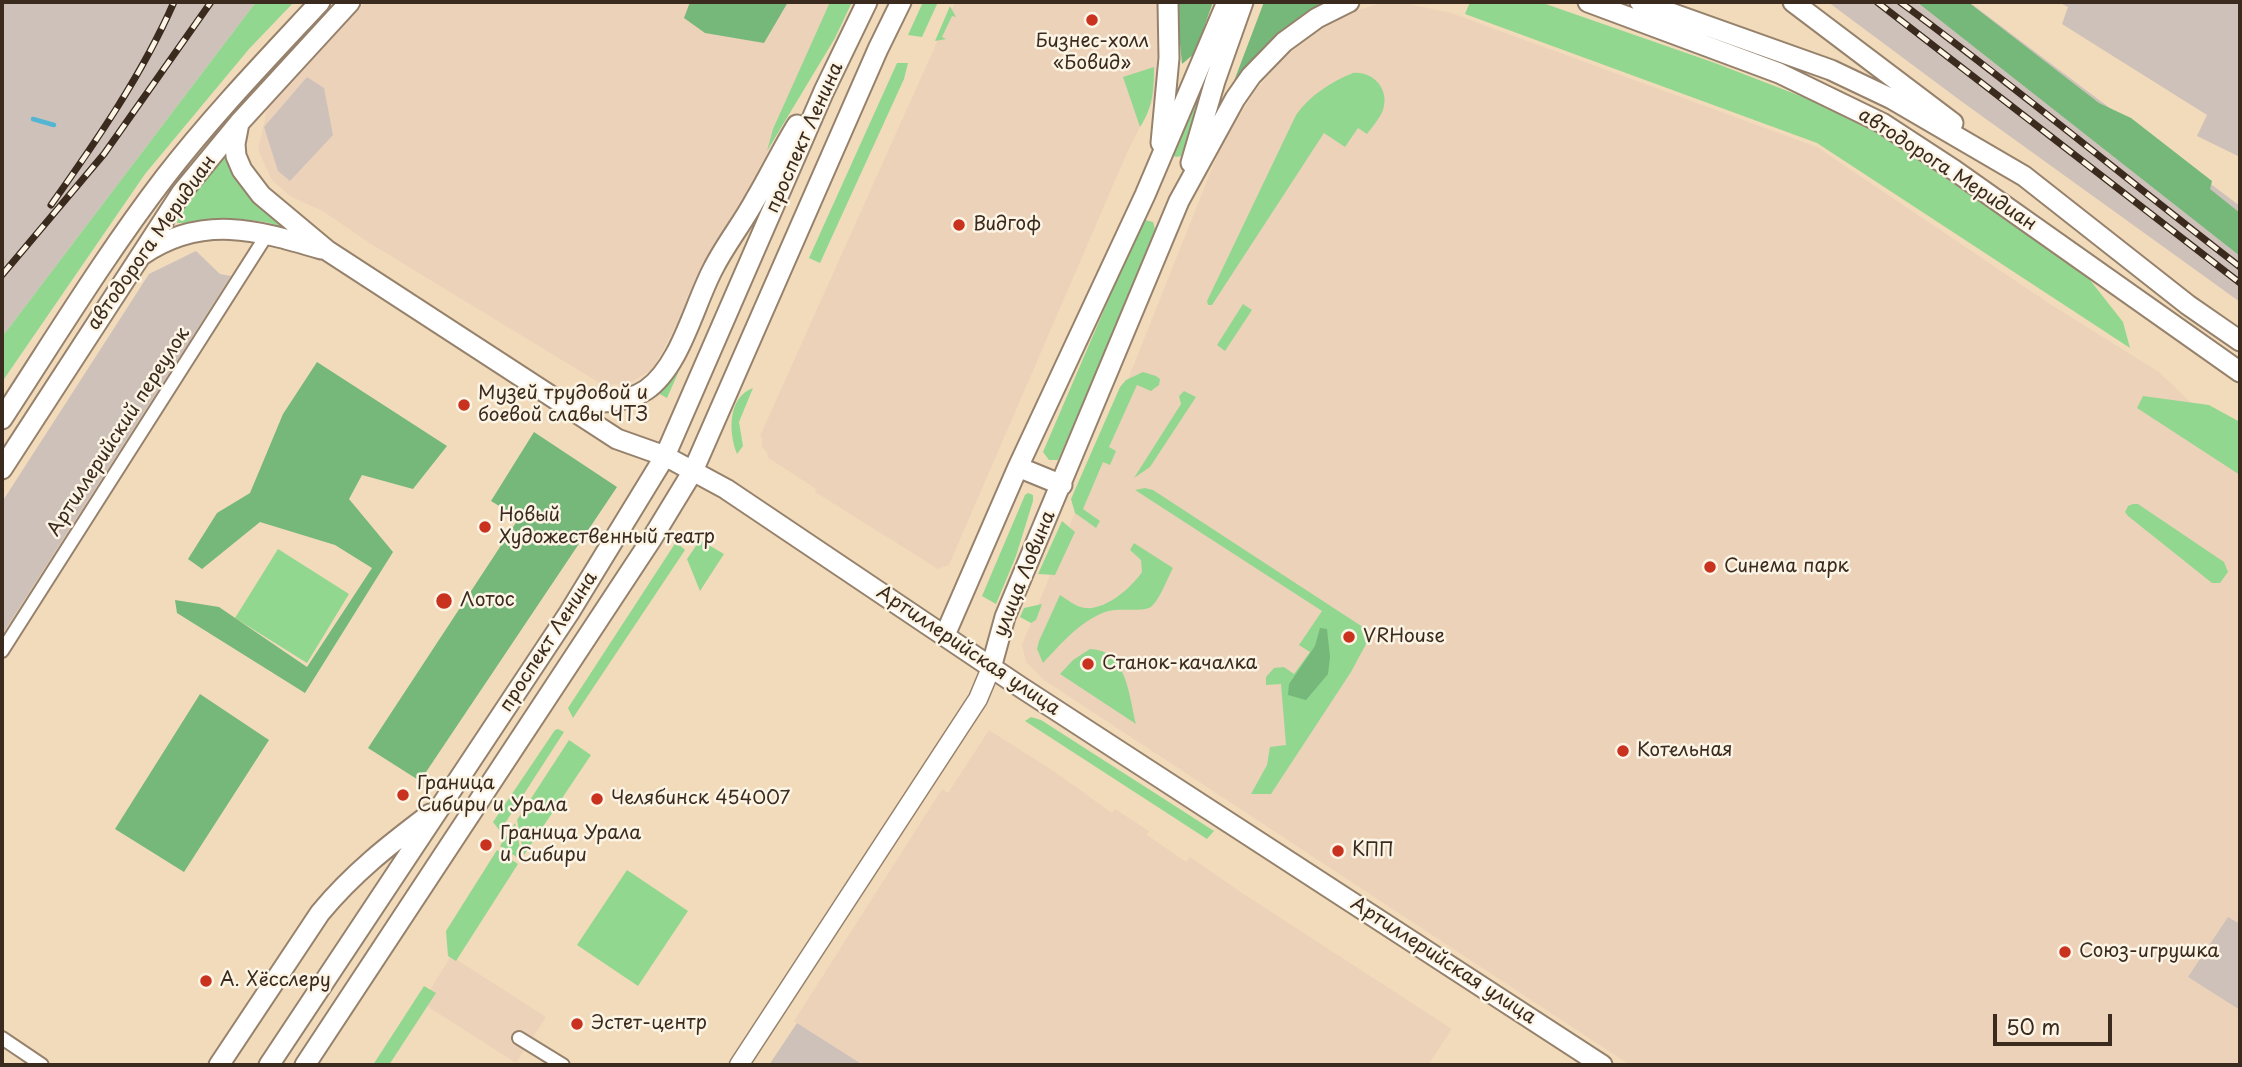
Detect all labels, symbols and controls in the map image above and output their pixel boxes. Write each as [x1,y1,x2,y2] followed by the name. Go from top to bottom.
[1084,12,1100,28] marker: Бизнес-холл «Бовид»
[1035,31,1149,75] place label: Бизнес-холл «Бовид»
[762,59,848,217] street label: проспект Ленина
[1854,104,2040,236] street label: автодорога Меридиан
[83,151,221,335] street label: автодорога Меридиан
[973,214,1041,236] place label: Видгоф
[951,217,967,233] marker: Видгоф
[43,323,195,541] street label: Артиллерийский переулок
[478,383,648,427] place label: Музей трудовой и боевой славы ЧТЗ
[456,397,472,413] marker: Музей трудовой и боевой славы ЧТЗ
[499,505,715,549] place label: Новый Художественный театр
[989,508,1061,640] street label: улица Ловина
[477,519,493,535] marker: Новый Художественный театр
[1724,556,1849,578] place label: Синема парк
[1702,559,1718,575] marker: Синема парк
[495,568,603,716] street label: проспект Ленина
[872,581,1064,721] street label: Артиллерийская улица
[460,590,515,612] place label: Лотос
[434,591,454,611] marker: Лотос
[1363,626,1445,648] place label: VRHouse
[1341,629,1357,645] marker: VRHouse
[1102,653,1257,675] place label: Станок-качалка
[1080,656,1096,672] marker: Станок-качалка
[1637,740,1733,762] place label: Котельная
[1615,743,1631,759] marker: Котельная
[417,773,567,817] place label: Граница Сибири и Урала
[395,787,411,803] marker: Граница Сибири и Урала
[611,788,790,810] place label: Челябинск 454007
[589,791,605,807] marker: Челябинск 454007
[500,823,641,867] place label: Граница Урала и Сибири
[478,837,494,853] marker: Граница Урала и Сибири
[1352,840,1394,862] place label: КПП
[1330,843,1346,859] marker: КПП
[1346,893,1540,1029] street label: Артиллерийская улица
[2079,941,2219,963] place label: Союз-игрушка
[2057,944,2073,960] marker: Союз-игрушка
[220,970,331,992] place label: А. Хёсслеру
[198,973,214,989] marker: А. Хёсслеру
[1997,1000,2116,1044] scale bar
[2006,1010,2060,1042] text: 50 m
[591,1013,707,1035] place label: Эстет-центр
[569,1016,585,1032] marker: Эстет-центр

